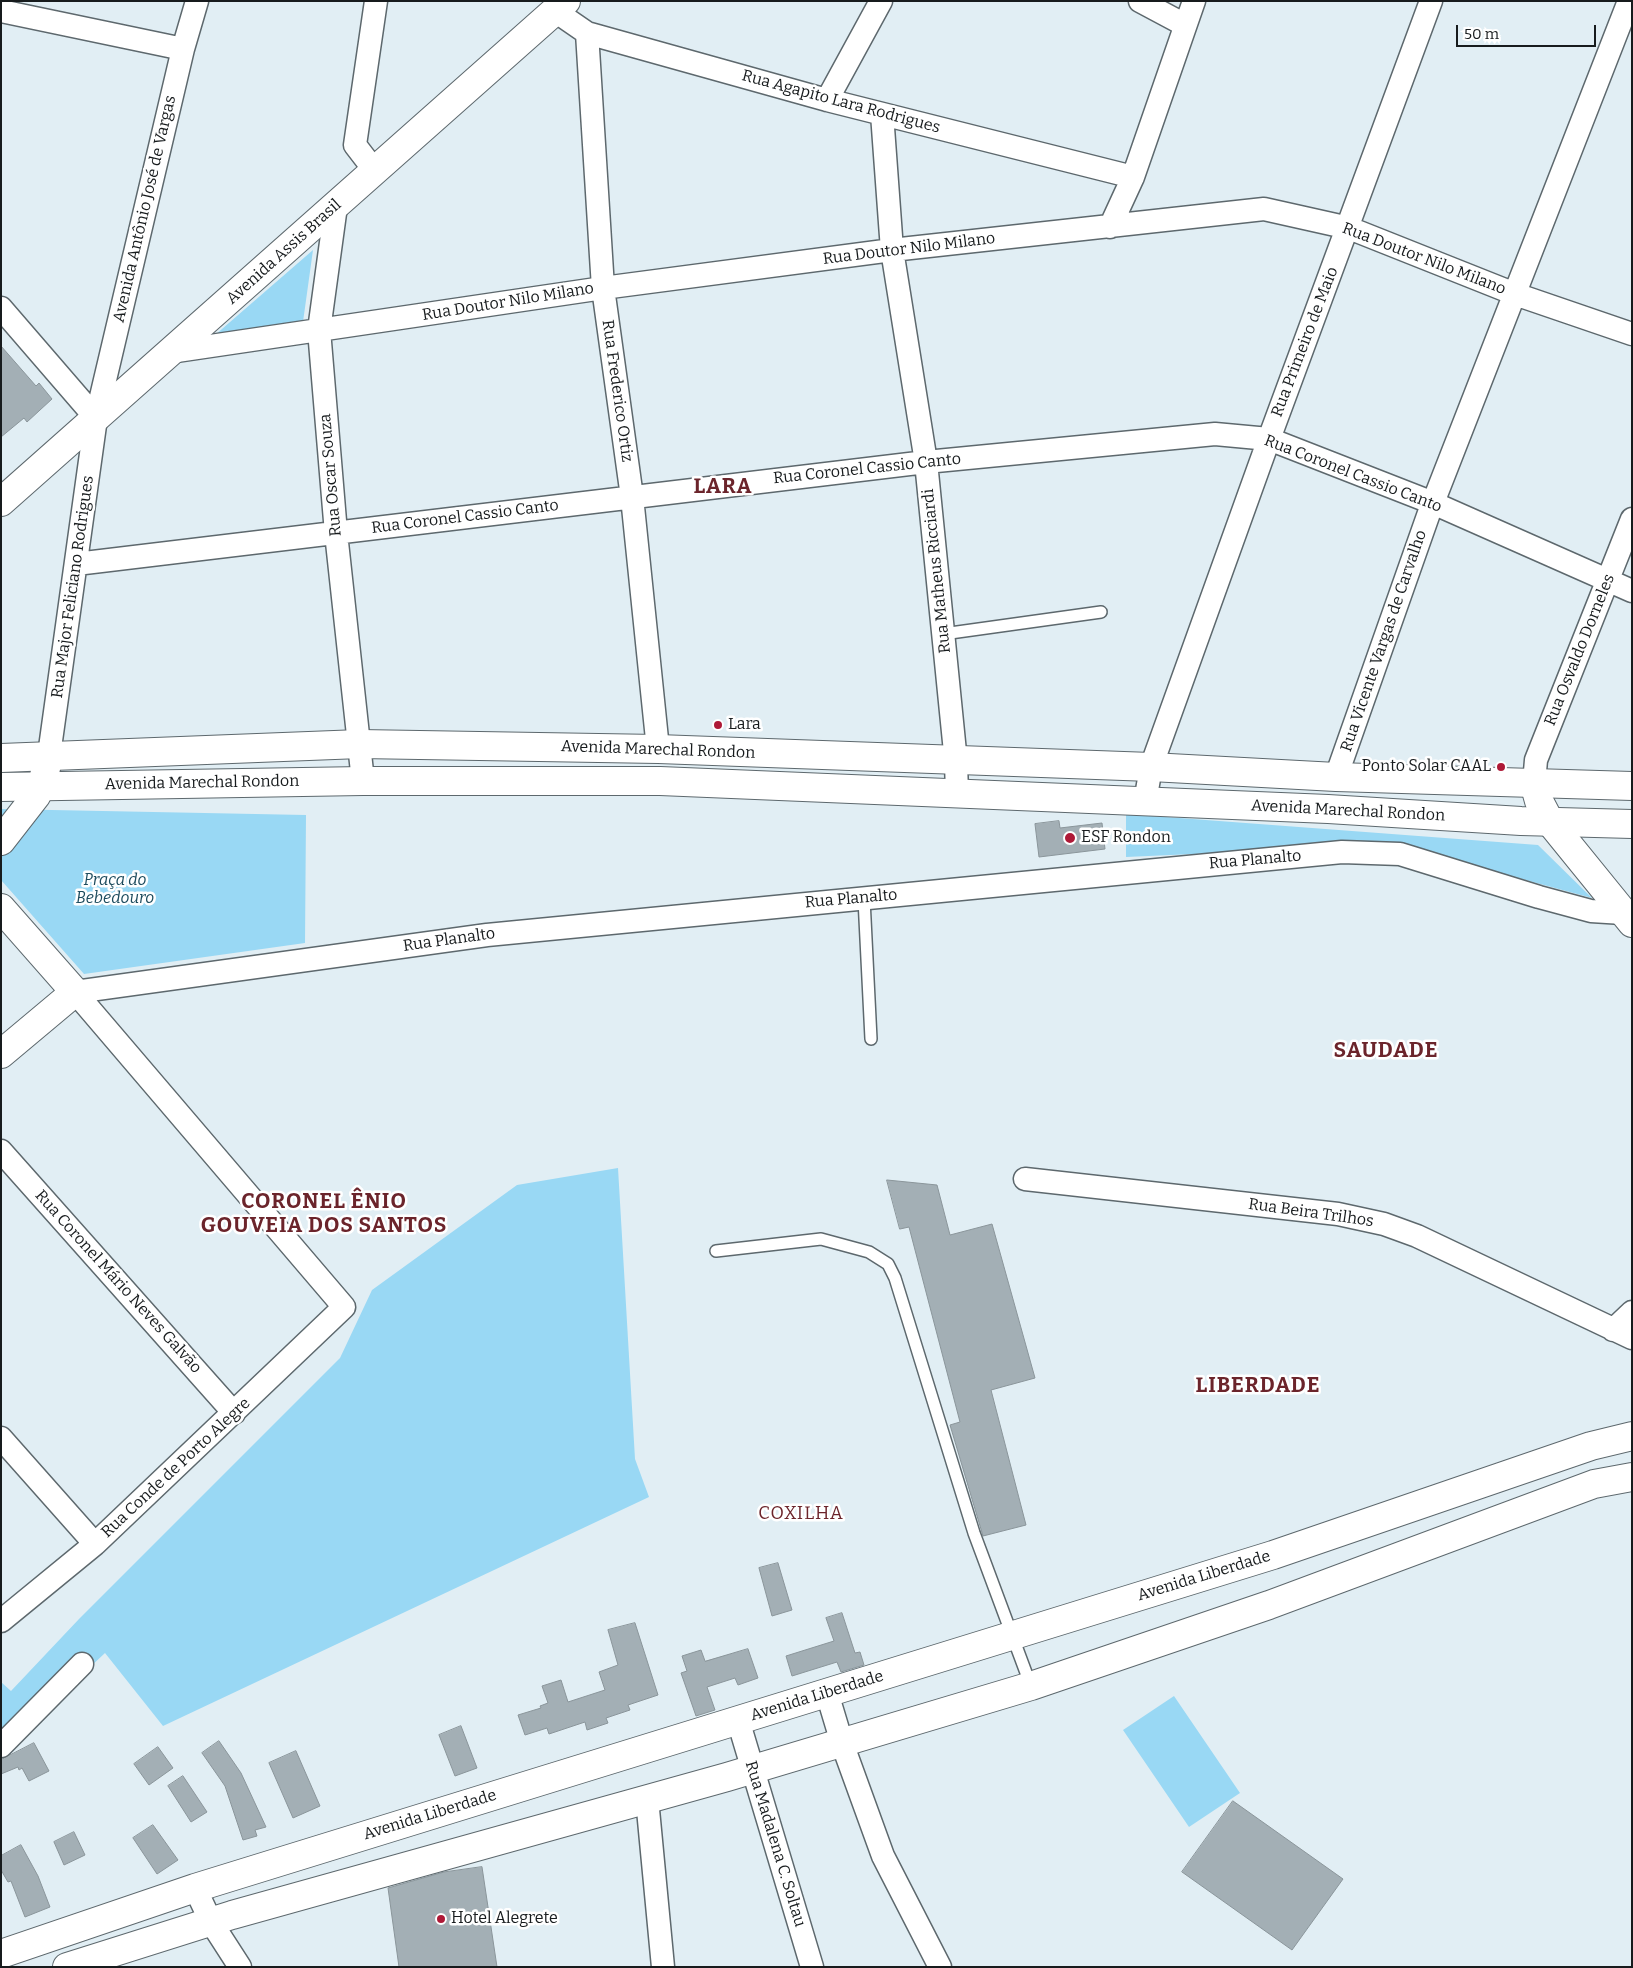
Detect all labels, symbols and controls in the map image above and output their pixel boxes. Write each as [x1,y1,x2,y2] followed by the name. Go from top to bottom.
[1458,15,1598,47] scale bar
[1464,25,1499,43] text: 50 m
[740,66,942,138] street label: Rua Agapito Lara Rodrigues
[109,94,181,324] street label: Avenida Antônio José de Vargas
[223,195,345,309] street label: Avenida Assis Brasil
[1340,219,1508,299] street label: Rua Doutor Nilo Milano
[822,229,996,269] street label: Rua Doutor Nilo Milano
[1268,264,1342,420] street label: Rua Primeiro de Maio
[421,279,595,325] street label: Rua Doutor Nilo Milano
[598,319,636,463] street label: Rua Frederico Ortiz
[316,413,346,537] street label: Rua Oscar Souza
[1261,431,1445,517] street label: Rua Coronel Cassio Canto
[772,450,962,488] street label: Rua Coronel Cassio Canto
[48,474,98,700] street label: Rua Major Feliciano Rodrigues
[693,474,753,500] district label: LARA
[919,488,955,654] street label: Rua Matheus Ricciardi
[370,496,560,538] street label: Rua Coronel Cassio Canto
[1337,528,1431,754] street label: Rua Vicente Vargas de Carvalho
[1541,571,1619,729] street label: Rua Osvaldo Dorneles
[728,715,761,735] place label: Lara
[712,719,724,731] marker: Lara
[560,737,756,763] street label: Avenida Marechal Rondon
[1362,757,1491,777] place label: Ponto Solar CAAL
[1495,761,1507,773] marker: Ponto Solar CAAL
[105,772,299,794] street label: Avenida Marechal Rondon
[1250,796,1446,826] street label: Avenida Marechal Rondon
[1081,828,1171,848] place label: ESF Rondon
[1063,831,1077,845] marker: ESF Rondon
[1208,846,1302,874] street label: Rua Planalto
[76,871,154,909] park label: Praça do Bebedouro
[804,885,898,913] street label: Rua Planalto
[402,924,496,956] street label: Rua Planalto
[1333,1038,1439,1064] district label: SAUDADE
[31,1186,205,1378] street label: Rua Coronel Mário Neves Galvão
[198,1189,450,1239] district label: CORONEL ÊNIO GOUVEIA DOS SANTOS
[1247,1195,1375,1231] street label: Rua Beira Trilhos
[1194,1373,1322,1399] district label: LIBERDADE
[98,1394,254,1542] street label: Rua Conde de Porto Alegre
[757,1503,845,1525] district label: COXILHA
[1135,1547,1273,1605] street label: Avenida Liberdade
[748,1667,886,1725] street label: Avenida Liberdade
[741,1759,809,1929] street label: Rua Madalena C. Soltau
[361,1786,499,1844] street label: Avenida Liberdade
[451,1909,558,1929] place label: Hotel Alegrete
[435,1913,447,1925] marker: Hotel Alegrete

